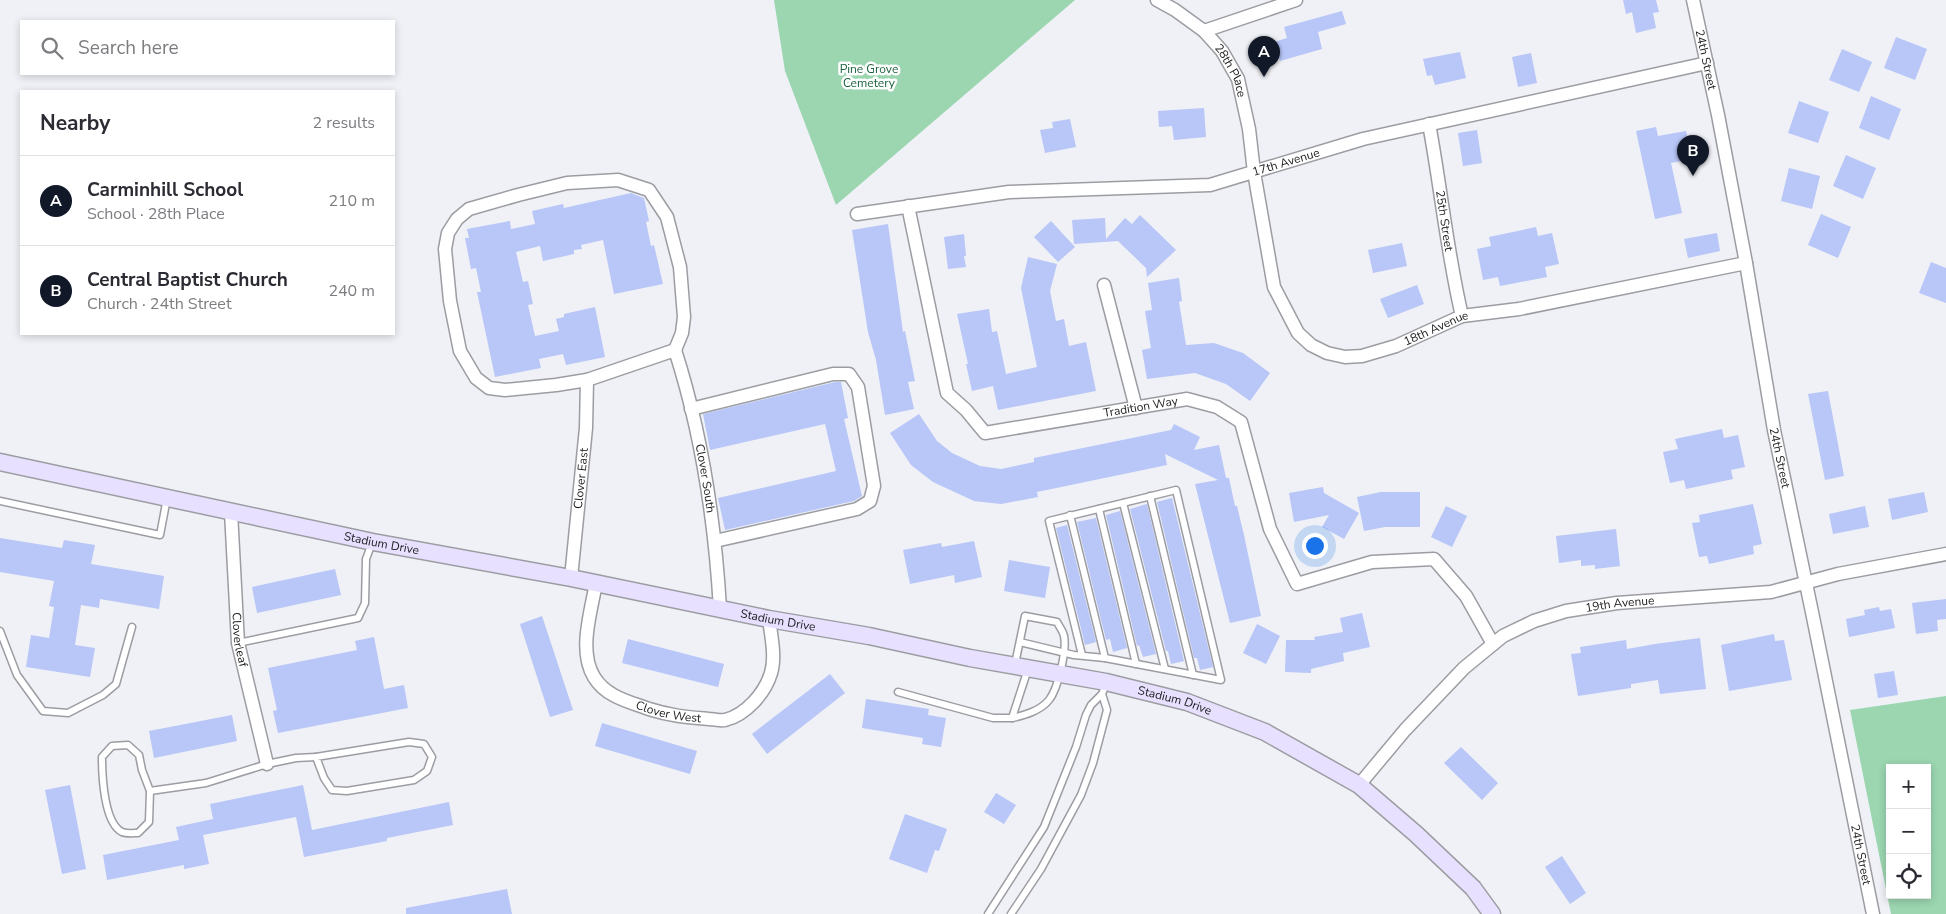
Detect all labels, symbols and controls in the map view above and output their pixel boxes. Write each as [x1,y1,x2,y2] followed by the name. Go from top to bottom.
[20,20,395,75] search box
[1692,28,1720,92] street label: 24th Street
[38,34,66,62] icon: search
[78,35,179,61] text: Search here
[1248,36,1280,77] pin: A
[1211,40,1250,99] street label: 28th Place
[840,61,898,91] park label: Pine Grove Cemetery
[40,109,110,137] text: Nearby
[313,112,375,134] text: 2 results
[1677,135,1709,176] pin: B
[1250,145,1321,180] street label: 17th Avenue
[87,177,243,203] text: Carminhill School
[1432,189,1457,253] street label: 25th Street
[50,190,62,212] text: A
[328,190,375,212] text: 210 m
[87,203,225,225] text: School · 28th Place
[87,267,288,293] text: Central Baptist Church
[50,280,62,302] text: B
[328,280,375,302] text: 240 m
[87,293,231,315] text: Church · 24th Street
[1401,307,1469,349] street label: 18th Avenue
[1102,393,1180,421] street label: Tradition Way
[1766,426,1794,490] street label: 24th Street
[692,442,719,514] street label: Clover South
[570,446,592,510] street label: Clover East
[342,528,420,558] street label: Stadium Drive
[1302,533,1328,559] your location
[1584,592,1655,616] street label: 19th Avenue
[739,605,817,635] street label: Stadium Drive
[228,612,252,670] street label: Cloverleaf
[1136,682,1214,719] street label: Stadium Drive
[634,697,703,726] street label: Clover West
[1886,764,1931,899] map controls
[1886,764,1931,809] button: +
[1886,809,1931,854] button: −
[1847,823,1875,887] street label: 24th Street
[1886,854,1931,899] button: locate

